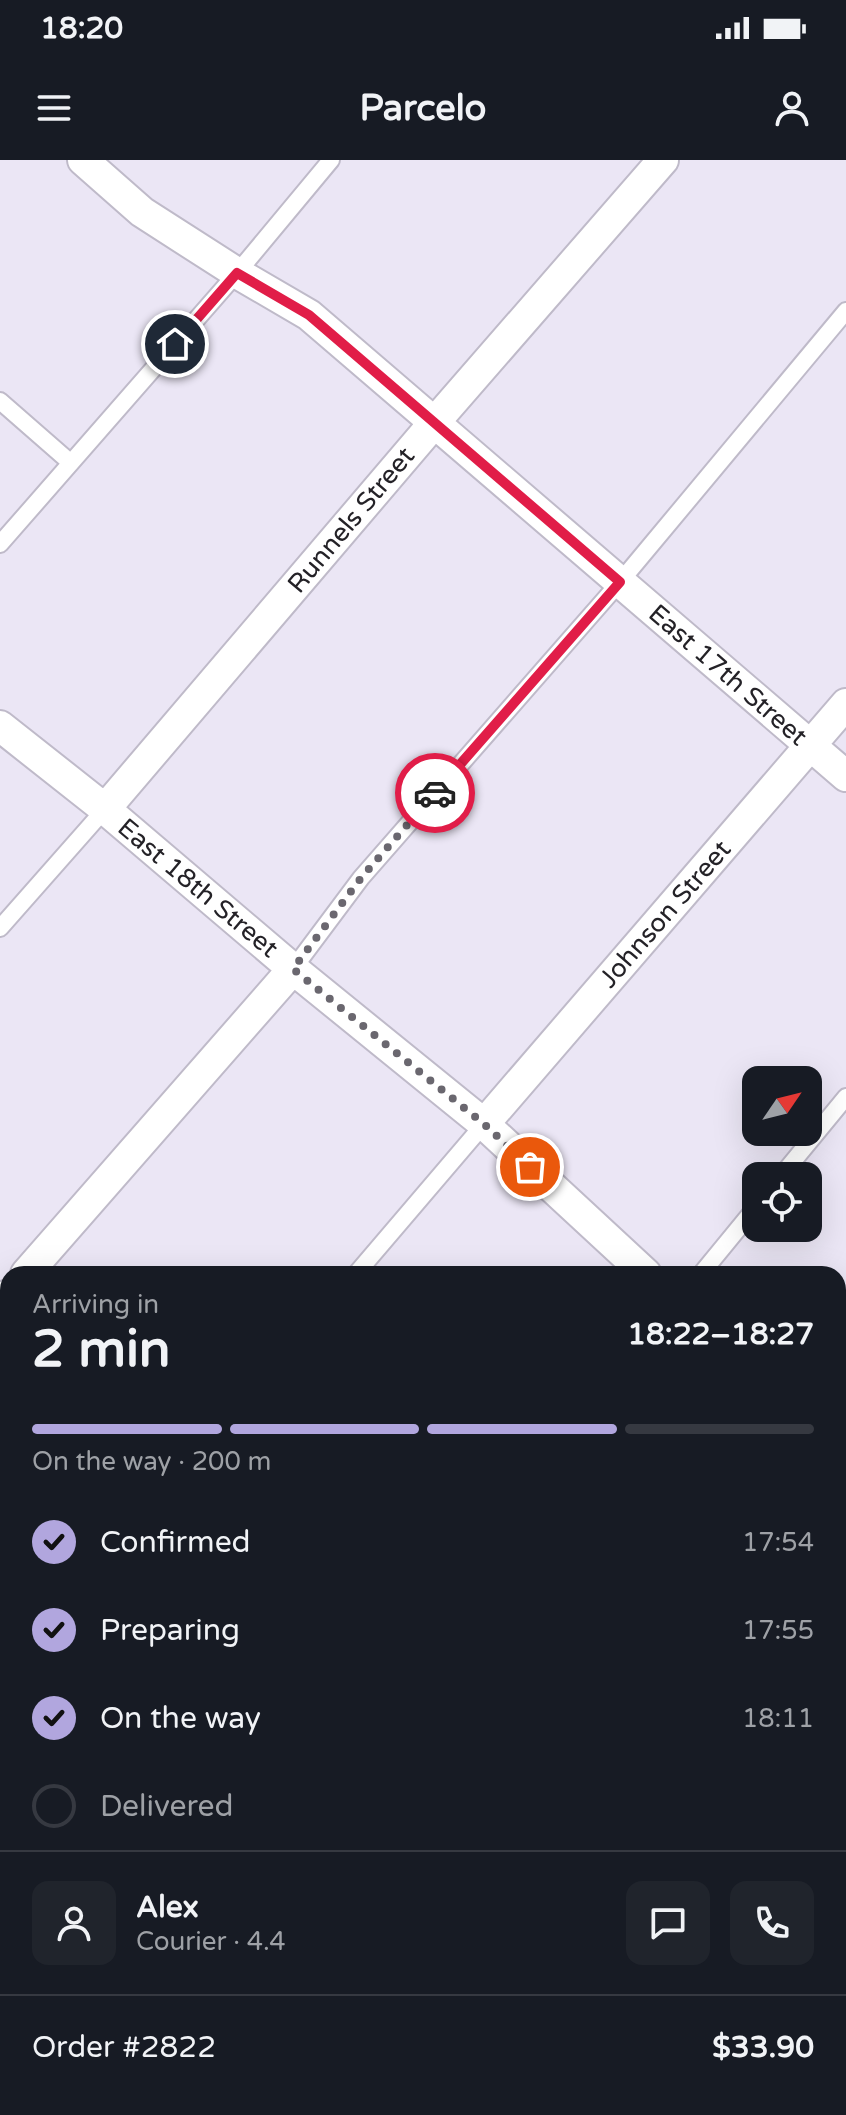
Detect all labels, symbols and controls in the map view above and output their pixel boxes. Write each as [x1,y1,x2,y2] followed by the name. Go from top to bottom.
[40,10,123,47] text: 18:20
[32,86,76,130] icon: menu
[770,86,814,130] icon: person
[359,87,487,130] text: Parcelo
[141,310,209,378] pin
[153,322,197,366] icon: home
[281,441,421,599] street label: Runnels Street
[643,598,814,752] street label: East 17th Street
[395,753,475,833] courier
[413,771,457,815] icon: car
[112,812,284,964] street label: East 18th Street
[593,834,737,994] street label: Johnson Street
[742,1066,822,1146] north arrow
[742,1066,822,1242] map controls
[496,1133,564,1201] pin
[508,1145,552,1189] icon: bag
[742,1162,822,1242] button: locate
[32,1289,159,1320] text: Arriving in
[627,1316,814,1353] text: 18:22–18:27
[32,1318,171,1381] text: 2 min
[32,1446,271,1477] text: On the way · 200 m
[32,1520,76,1564] icon: check
[100,1524,251,1561] text: Confirmed
[742,1527,814,1558] text: 17:54
[32,1608,76,1652] icon: check
[100,1612,240,1649] text: Preparing
[742,1615,814,1646] text: 17:55
[32,1696,76,1740] icon: check
[100,1700,261,1737] text: On the way
[742,1703,814,1734] text: 18:11
[100,1788,234,1825] text: Delivered
[32,1881,116,1965] button: person
[626,1881,710,1965] button: chat
[730,1881,814,1965] button: phone
[136,1889,199,1926] text: Alex
[136,1926,286,1957] text: Courier · 4.4
[32,2029,216,2066] text: Order #2822
[712,2029,814,2066] text: $33.90

